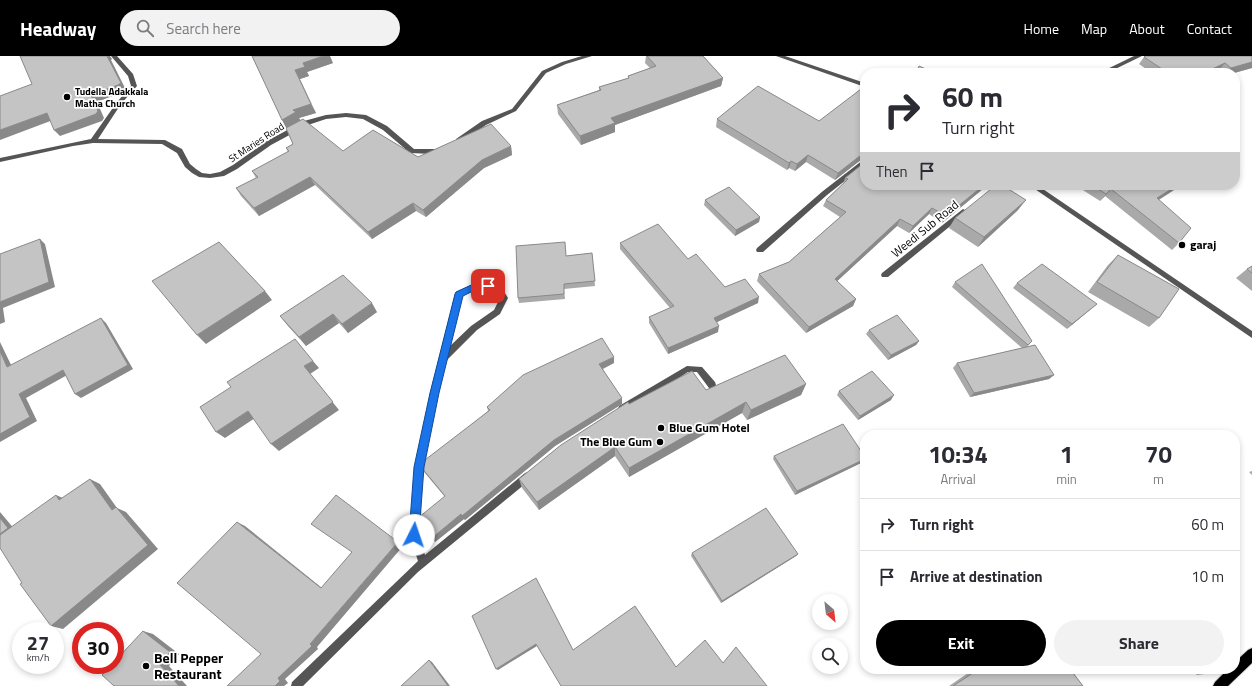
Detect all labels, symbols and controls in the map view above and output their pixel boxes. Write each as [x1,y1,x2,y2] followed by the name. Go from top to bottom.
[120,10,400,46] search box
[20,14,96,43] text: Headway
[134,17,156,39] icon: search
[166,17,241,40] text: Search here
[1024,18,1059,39] text: Home
[1081,18,1107,39] text: Map
[1129,18,1165,39] text: About
[1187,18,1232,39] text: Contact
[942,75,1003,118] text: 60 m
[75,84,148,111] place label: Tudella Adakkala Matha Church
[876,84,928,136] icon: right
[62,92,72,102] marker: Tudella Adakkala Matha Church
[942,114,1015,141] text: Turn right
[225,119,287,166] street label: St Maries Road
[876,160,908,183] text: Then
[916,160,938,182] icon: arrive
[887,195,963,262] street label: Weedi Sub Road
[1190,235,1216,254] place label: garaj
[1177,240,1187,250] marker: garaj
[471,269,505,303] pin
[477,275,499,297] icon: arrive
[669,418,750,437] place label: Blue Gum Hotel
[656,423,666,433] marker: Blue Gum Hotel
[580,432,652,451] place label: The Blue Gum
[928,436,988,472] text: 10:34
[1060,436,1073,472] text: 1
[1145,436,1172,472] text: 70
[655,437,665,447] marker: The Blue Gum
[940,469,976,489] text: Arrival
[1056,469,1077,489] text: min
[1153,469,1164,489] text: m
[910,513,974,536] text: Turn right
[1191,513,1224,536] text: 60 m
[393,514,435,556] position arrow
[876,514,898,536] icon: right
[910,565,1043,588] text: Arrive at destination
[1191,565,1224,588] text: 10 m
[876,566,898,588] icon: arrive
[812,594,848,630] north arrow
[812,594,848,674] map controls
[876,620,1046,666] button: Exit
[1054,620,1224,666] button: Share
[72,622,124,674] speed limit sign: 30
[27,627,49,658] text: 27
[812,638,848,674] button: search
[154,647,223,684] place label: Bell Pepper Restaurant
[27,650,49,665] text: km/h
[141,661,151,671] marker: Bell Pepper Restaurant

